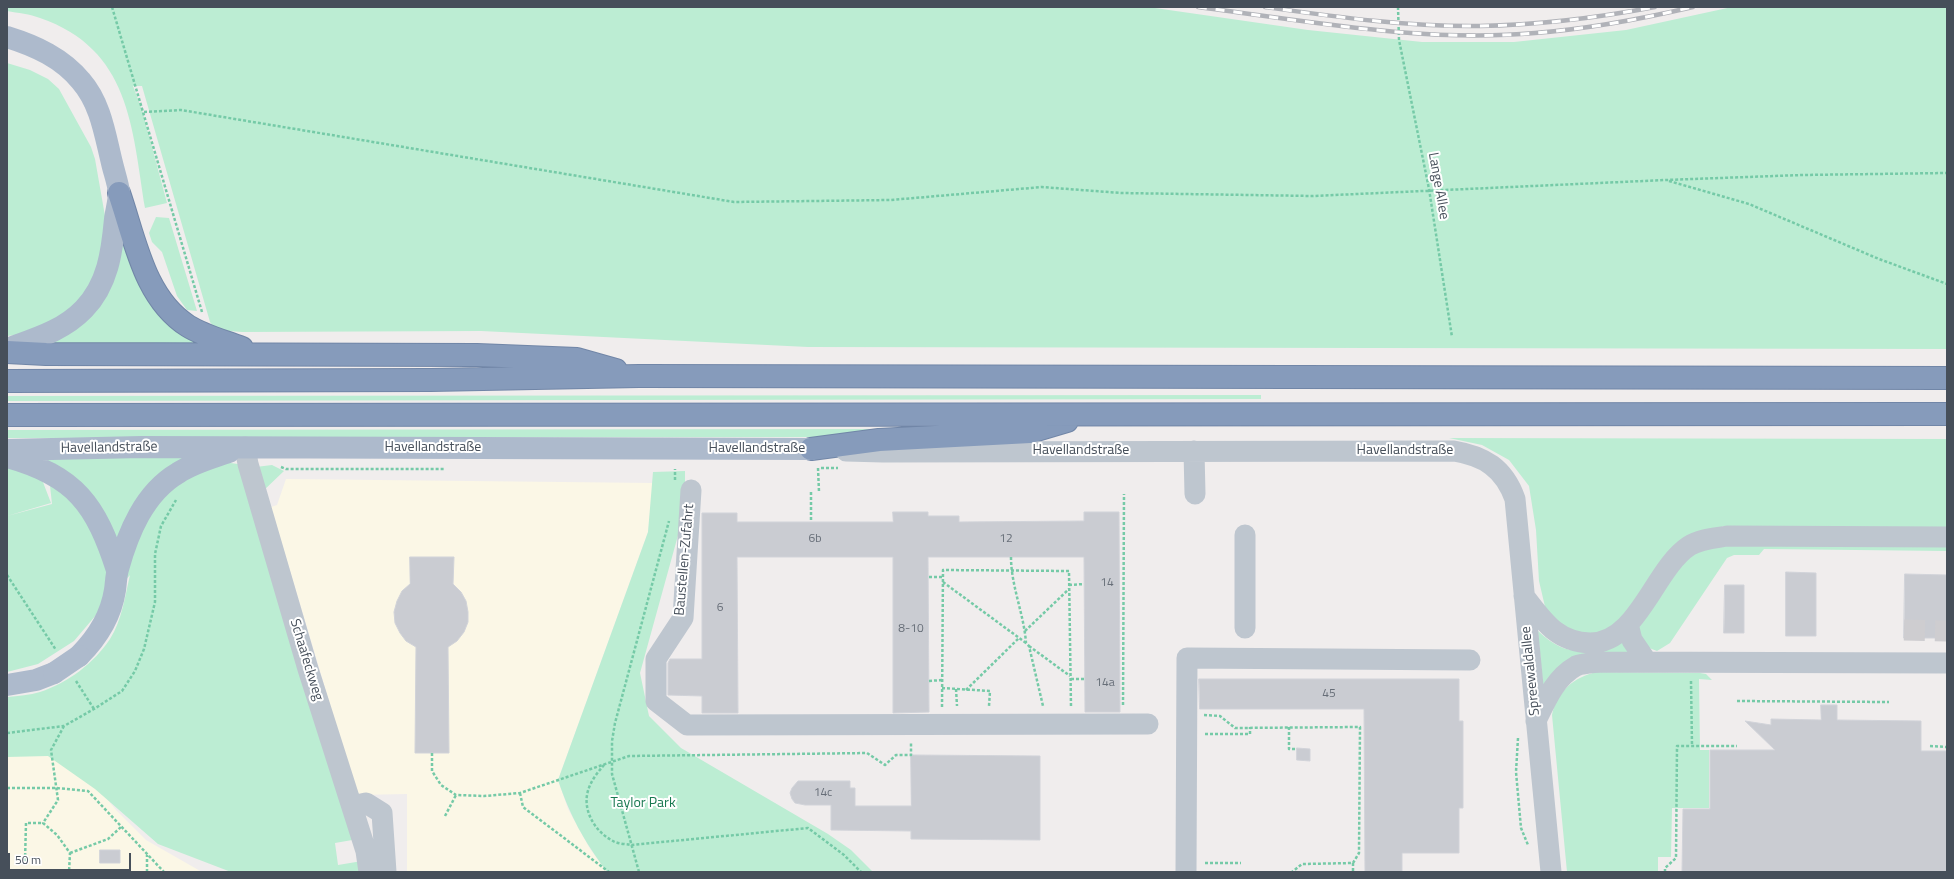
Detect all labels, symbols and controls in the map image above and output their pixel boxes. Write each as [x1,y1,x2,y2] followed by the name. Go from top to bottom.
[1424,151,1452,221] street label: Lange Allee
[60,439,158,457] street label: Havellandstraße
[385,440,481,456] street label: Havellandstraße
[709,441,805,457] street label: Havellandstraße
[1033,443,1129,459] street label: Havellandstraße
[1357,443,1453,459] street label: Havellandstraße
[672,503,698,617] street label: Baustellen-Zufahrt
[808,532,822,546] house number: 6b
[999,532,1013,546] house number: 12
[1100,576,1114,590] house number: 14
[717,601,723,615] house number: 6
[286,617,326,703] street label: Schaafeckweg
[898,622,924,636] house number: 8-10
[1518,626,1544,716] street label: Spreewaldallee
[1095,676,1115,690] house number: 14a
[1322,687,1336,701] house number: 45
[814,786,832,800] house number: 14c
[610,796,676,812] park label: Taylor Park
[10,845,133,871] scale bar
[15,850,41,869] text: 50 m

